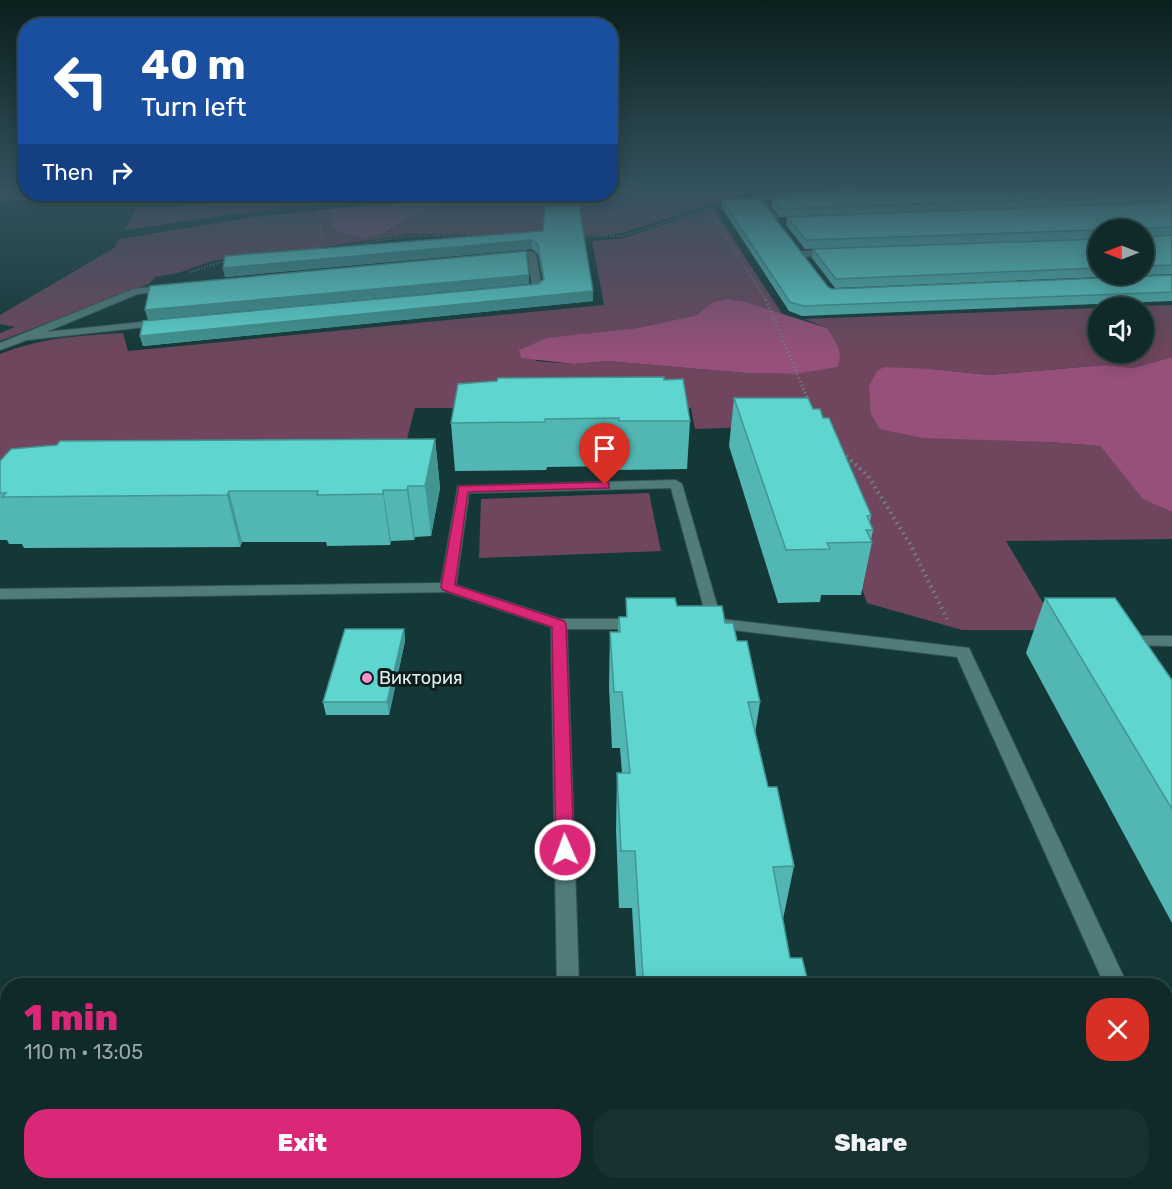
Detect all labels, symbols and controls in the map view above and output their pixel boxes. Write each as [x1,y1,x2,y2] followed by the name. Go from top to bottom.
[141,40,246,90] text: 40 m
[42,42,120,120] icon: left
[141,91,246,123] text: Turn left
[105,156,138,189] icon: right
[42,159,93,186] text: Then
[1088,219,1154,285] north arrow
[1088,219,1154,363] map controls
[1088,297,1154,363] button: sound
[579,423,630,485] pin
[588,432,621,465] icon: arrive
[379,667,463,689] place label: Виктория
[360,671,374,685] marker: Виктория
[533,818,597,882] position arrow
[24,996,118,1039] text: 1 min
[1086,998,1149,1061] button: close
[24,1040,143,1064] text: 110 m · 13:05
[24,1109,581,1178] button: Exit
[593,1109,1149,1178] button: Share

